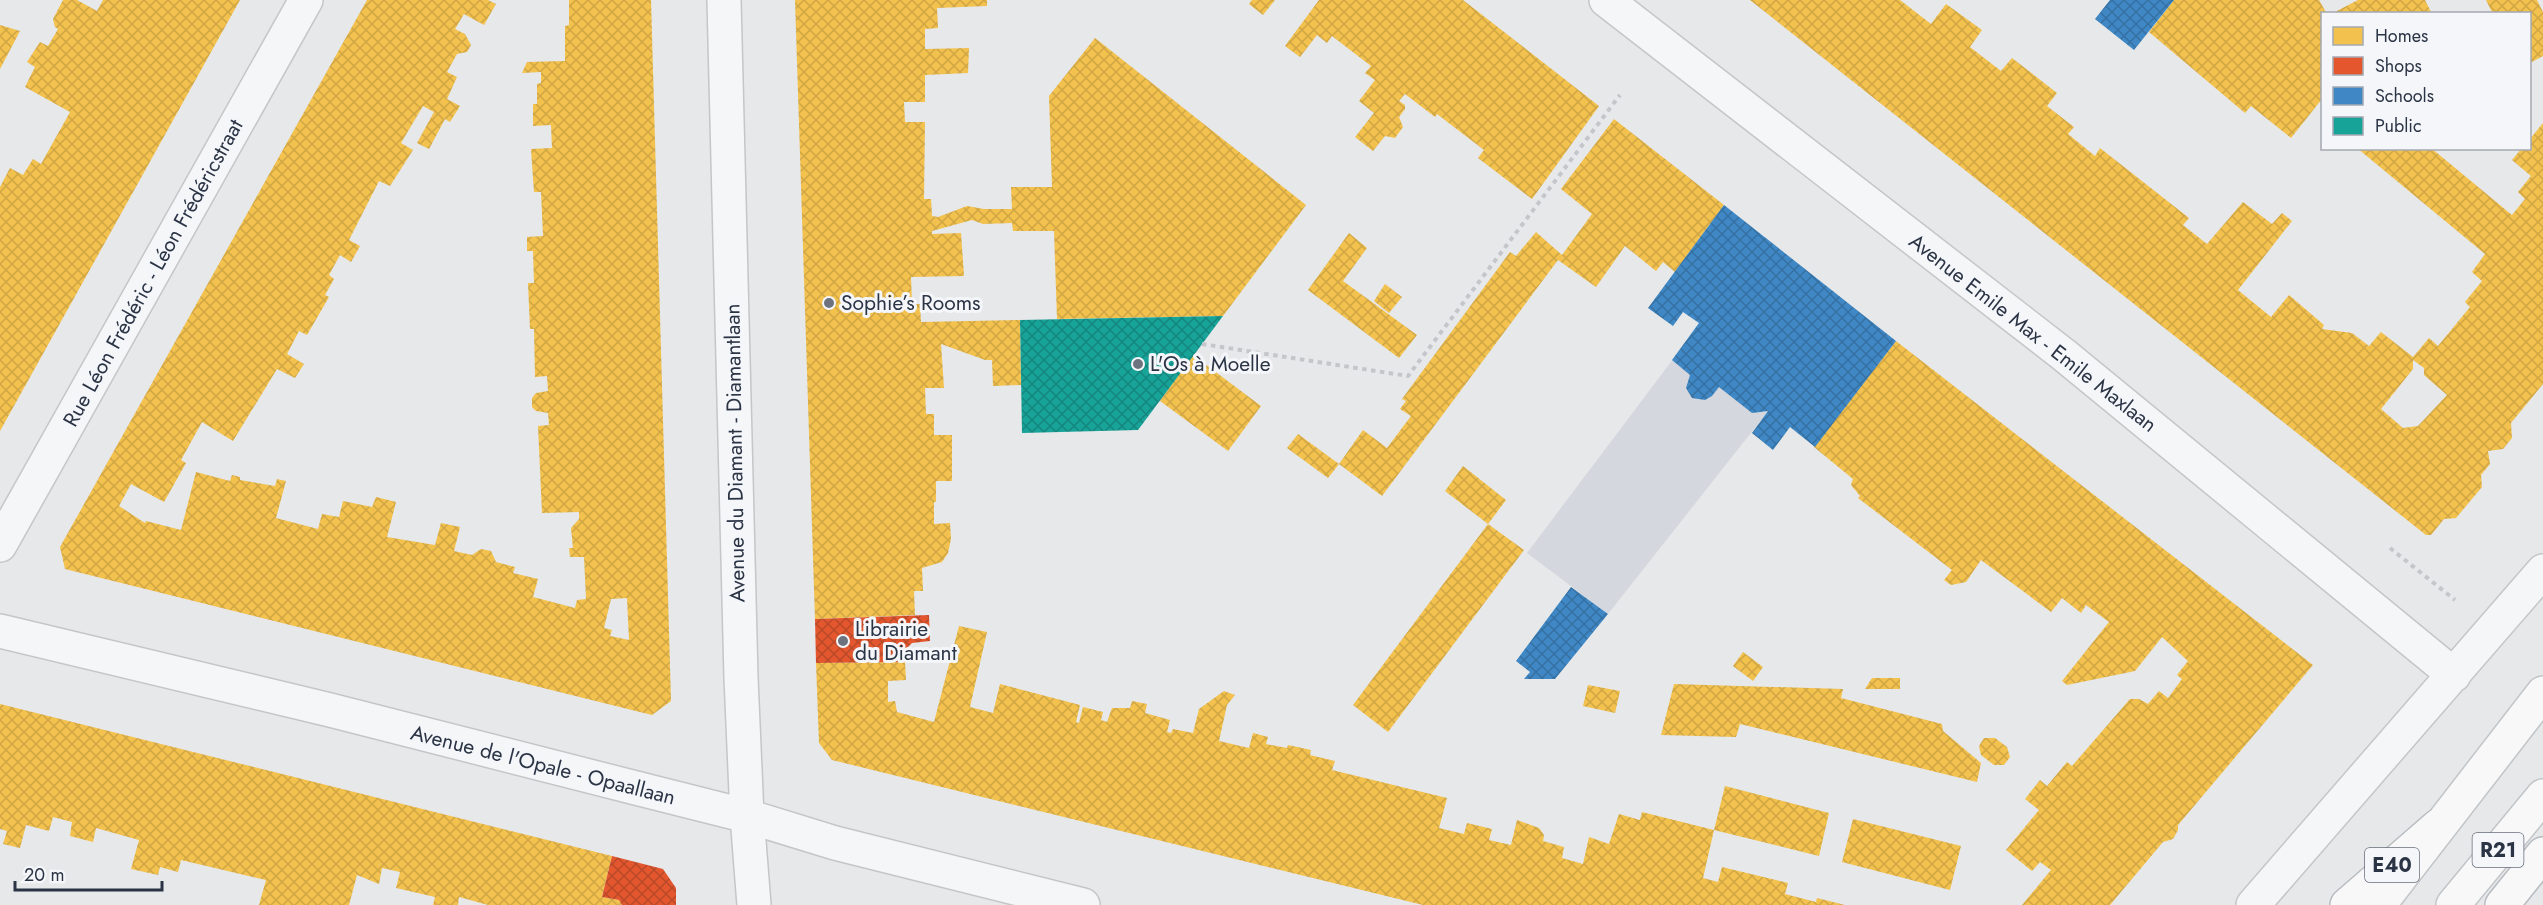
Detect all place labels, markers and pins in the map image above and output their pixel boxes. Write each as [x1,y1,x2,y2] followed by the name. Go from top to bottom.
[841,288,981,318] place label: Sophie’s Rooms
[822,296,836,310] marker: Sophie’s Rooms
[1150,349,1271,379] place label: L'Os à Moelle
[1131,357,1145,371] marker: L'Os à Moelle
[855,614,957,668] place label: Librairie du Diamant
[836,634,850,648] marker: Librairie du Diamant

